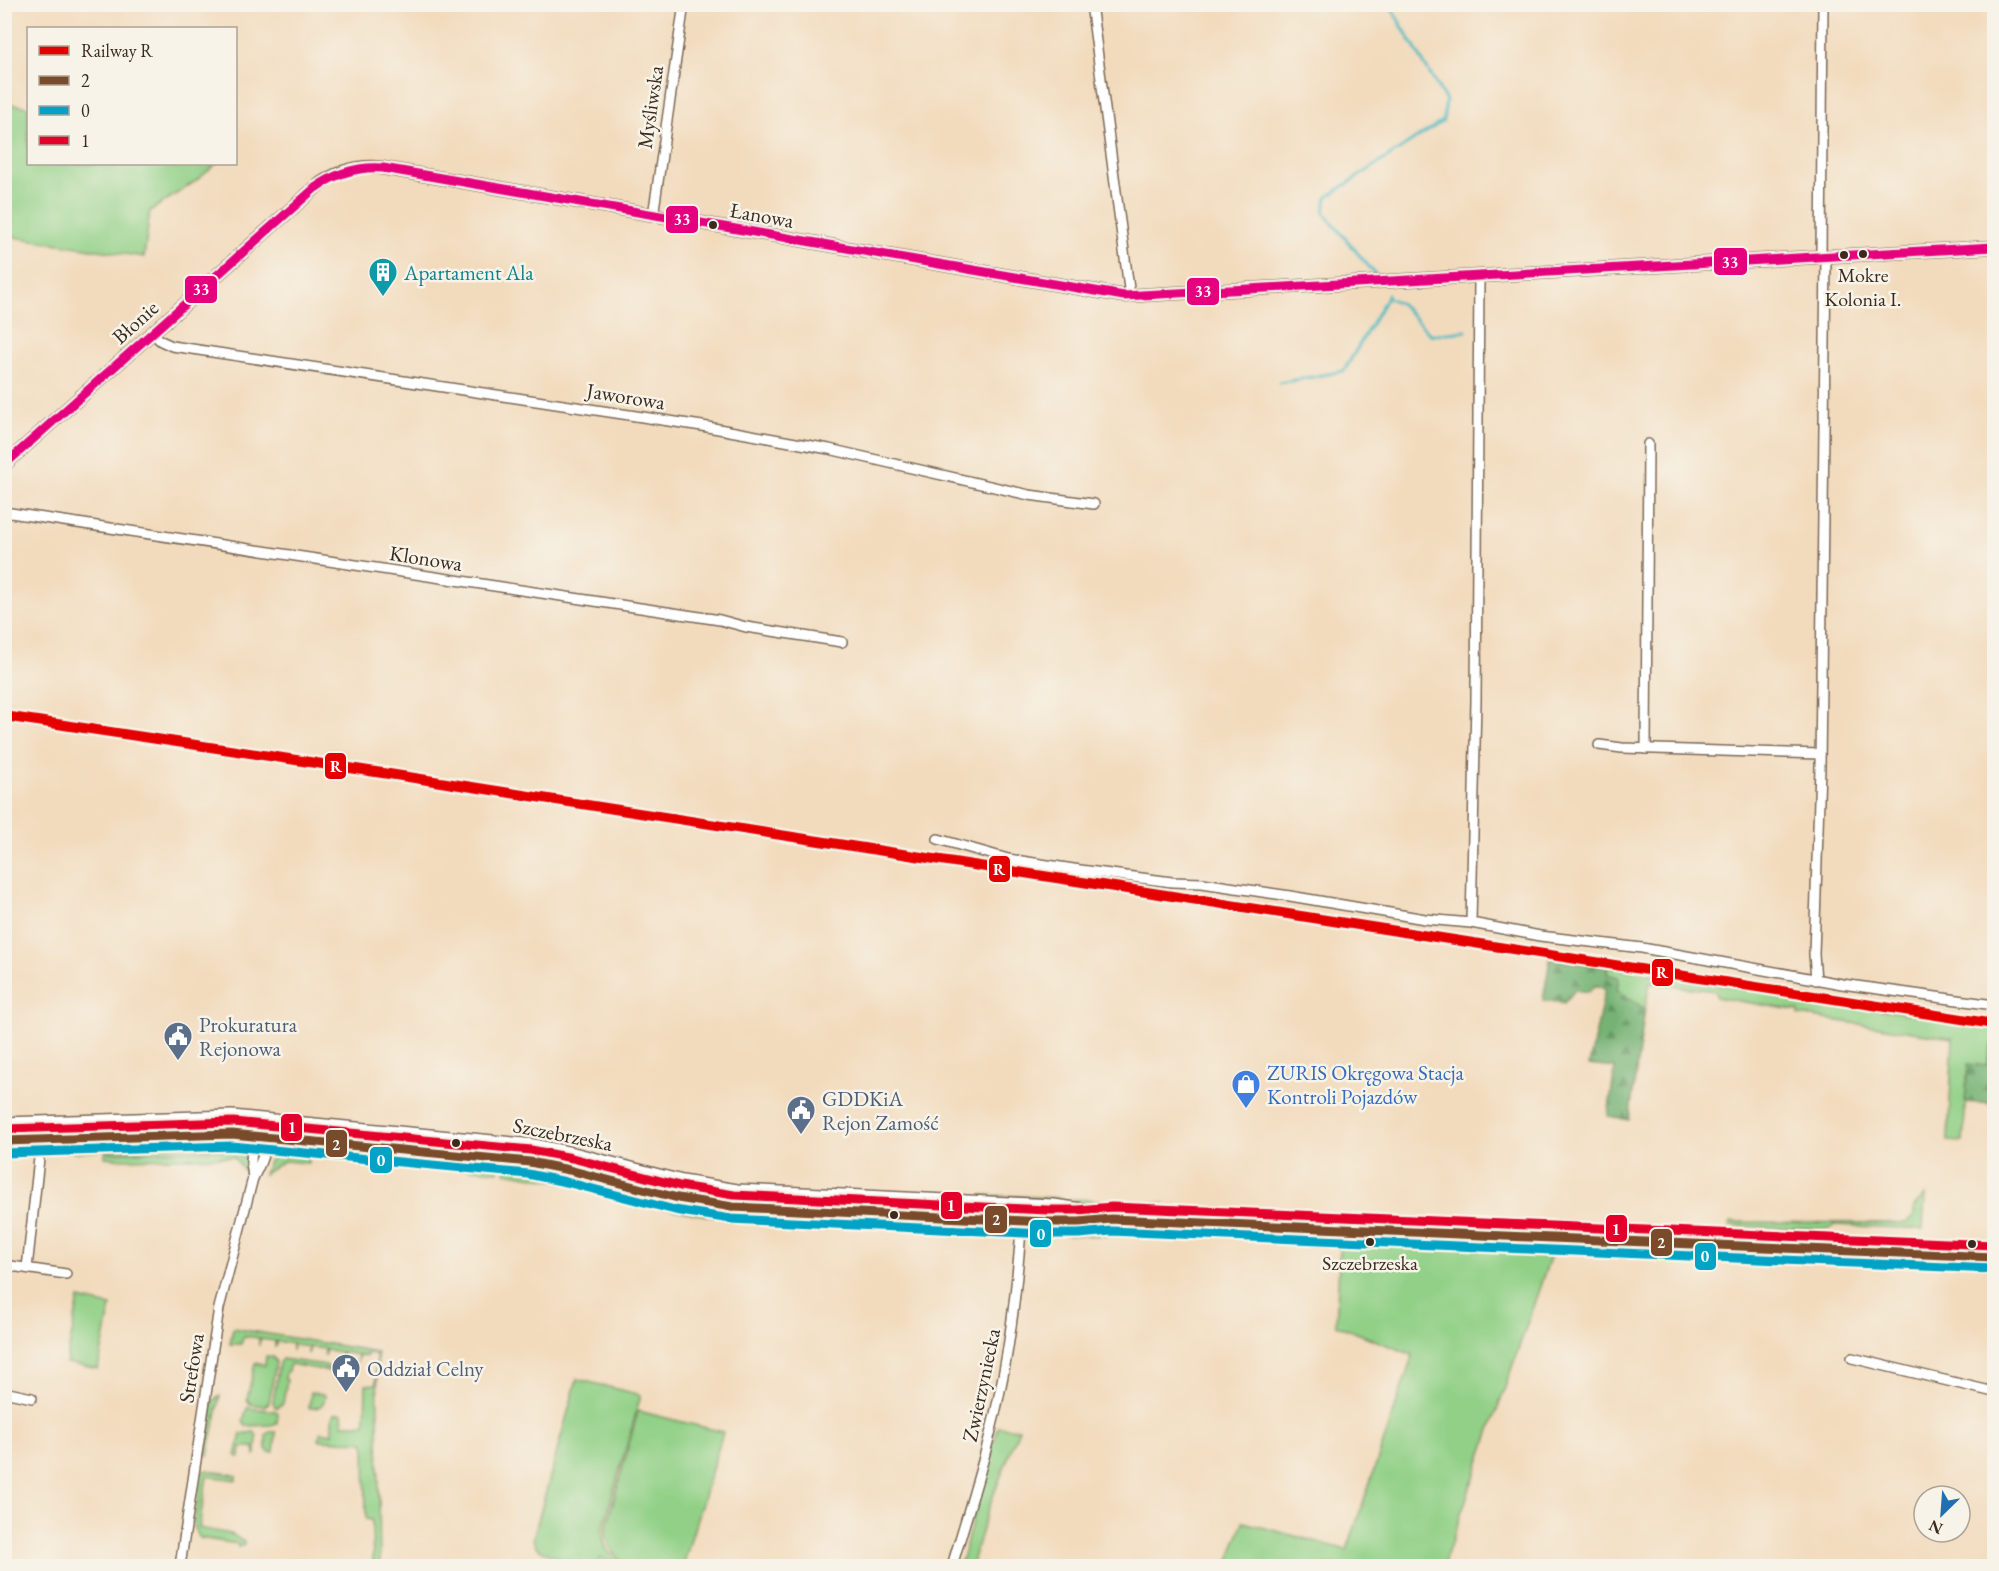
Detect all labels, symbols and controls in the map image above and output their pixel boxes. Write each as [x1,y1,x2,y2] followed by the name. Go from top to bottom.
[27,27,237,165] legend
[81,39,153,62] text: Railway R
[631,63,669,150] street label: Myśliwska
[81,69,90,92] text: 2
[81,99,90,122] text: 0
[81,129,90,152] text: 1
[728,196,797,234] street label: Łanowa
[665,205,699,234] line badge: 33
[674,209,690,230] text: 33
[707,219,719,231] unlabelled marker
[1713,247,1748,276] line badge: 33
[1857,248,1869,260] marker: Mokre Kolonia I.
[1838,249,1850,261] unlabelled marker
[1722,252,1738,273] text: 33
[367,256,399,298] building icon: Apartament Ala
[403,259,534,286] place label: Apartament Ala
[1825,262,1901,312] place label: Mokre Kolonia I.
[184,275,218,304] line badge: 33
[1186,277,1220,306] line badge: 33
[193,279,209,300] text: 33
[1195,281,1211,302] text: 33
[106,294,164,350] street label: Błonie
[583,376,668,416] street label: Jaworowa
[388,539,465,577] street label: Klonowa
[324,752,347,780] line badge: R
[330,756,343,777] text: R
[988,855,1011,883] line badge: R
[993,859,1006,880] text: R
[1651,958,1674,987] line badge: R
[1656,962,1669,983] text: R
[199,1011,298,1062] place label: Prokuratura Rejonowa
[162,1020,194,1062] public building icon: Prokuratura Rejonowa
[1267,1059,1465,1110] place label: ZURIS Okręgowa Stacja Kontroli Pojazdów
[1230,1068,1262,1110] shop icon: ZURIS Okręgowa Stacja Kontroli Pojazdów
[822,1085,939,1136] place label: GDDKiA Rejon Zamość
[785,1094,817,1136] public building icon: GDDKiA Rejon Zamość
[511,1111,616,1157] street label: Szczebrzeska
[280,1113,303,1142] line badge: 1
[288,1117,296,1138] text: 1
[325,1129,348,1158] line badge: 2
[332,1134,341,1155] text: 2
[450,1137,462,1149] unlabelled marker
[369,1146,393,1174] line badge: 0
[377,1150,386,1171] text: 0
[940,1191,963,1220] line badge: 1
[947,1195,955,1216] text: 1
[984,1205,1008,1234] line badge: 2
[888,1209,900,1221] unlabelled marker
[992,1209,1001,1230] text: 2
[1605,1214,1628,1243] line badge: 1
[1029,1219,1052,1248] line badge: 0
[1612,1219,1620,1240] text: 1
[1037,1224,1046,1245] text: 0
[1650,1228,1673,1257] line badge: 2
[1657,1232,1666,1253] text: 2
[1364,1236,1376,1248] marker: Szczebrzeska
[1966,1238,1978,1250] unlabelled marker
[1694,1242,1717,1271] line badge: 0
[1701,1246,1710,1267] text: 0
[1322,1250,1418,1276] place label: Szczebrzeska
[956,1325,1006,1444] street label: Zwierzyniecka
[172,1331,210,1405] street label: Strefowa
[330,1352,362,1394] public building icon: Oddział Celny
[367,1355,484,1382] place label: Oddział Celny
[1912,1484,1972,1544] north arrow
[1926,1515,1946,1539] text: N

